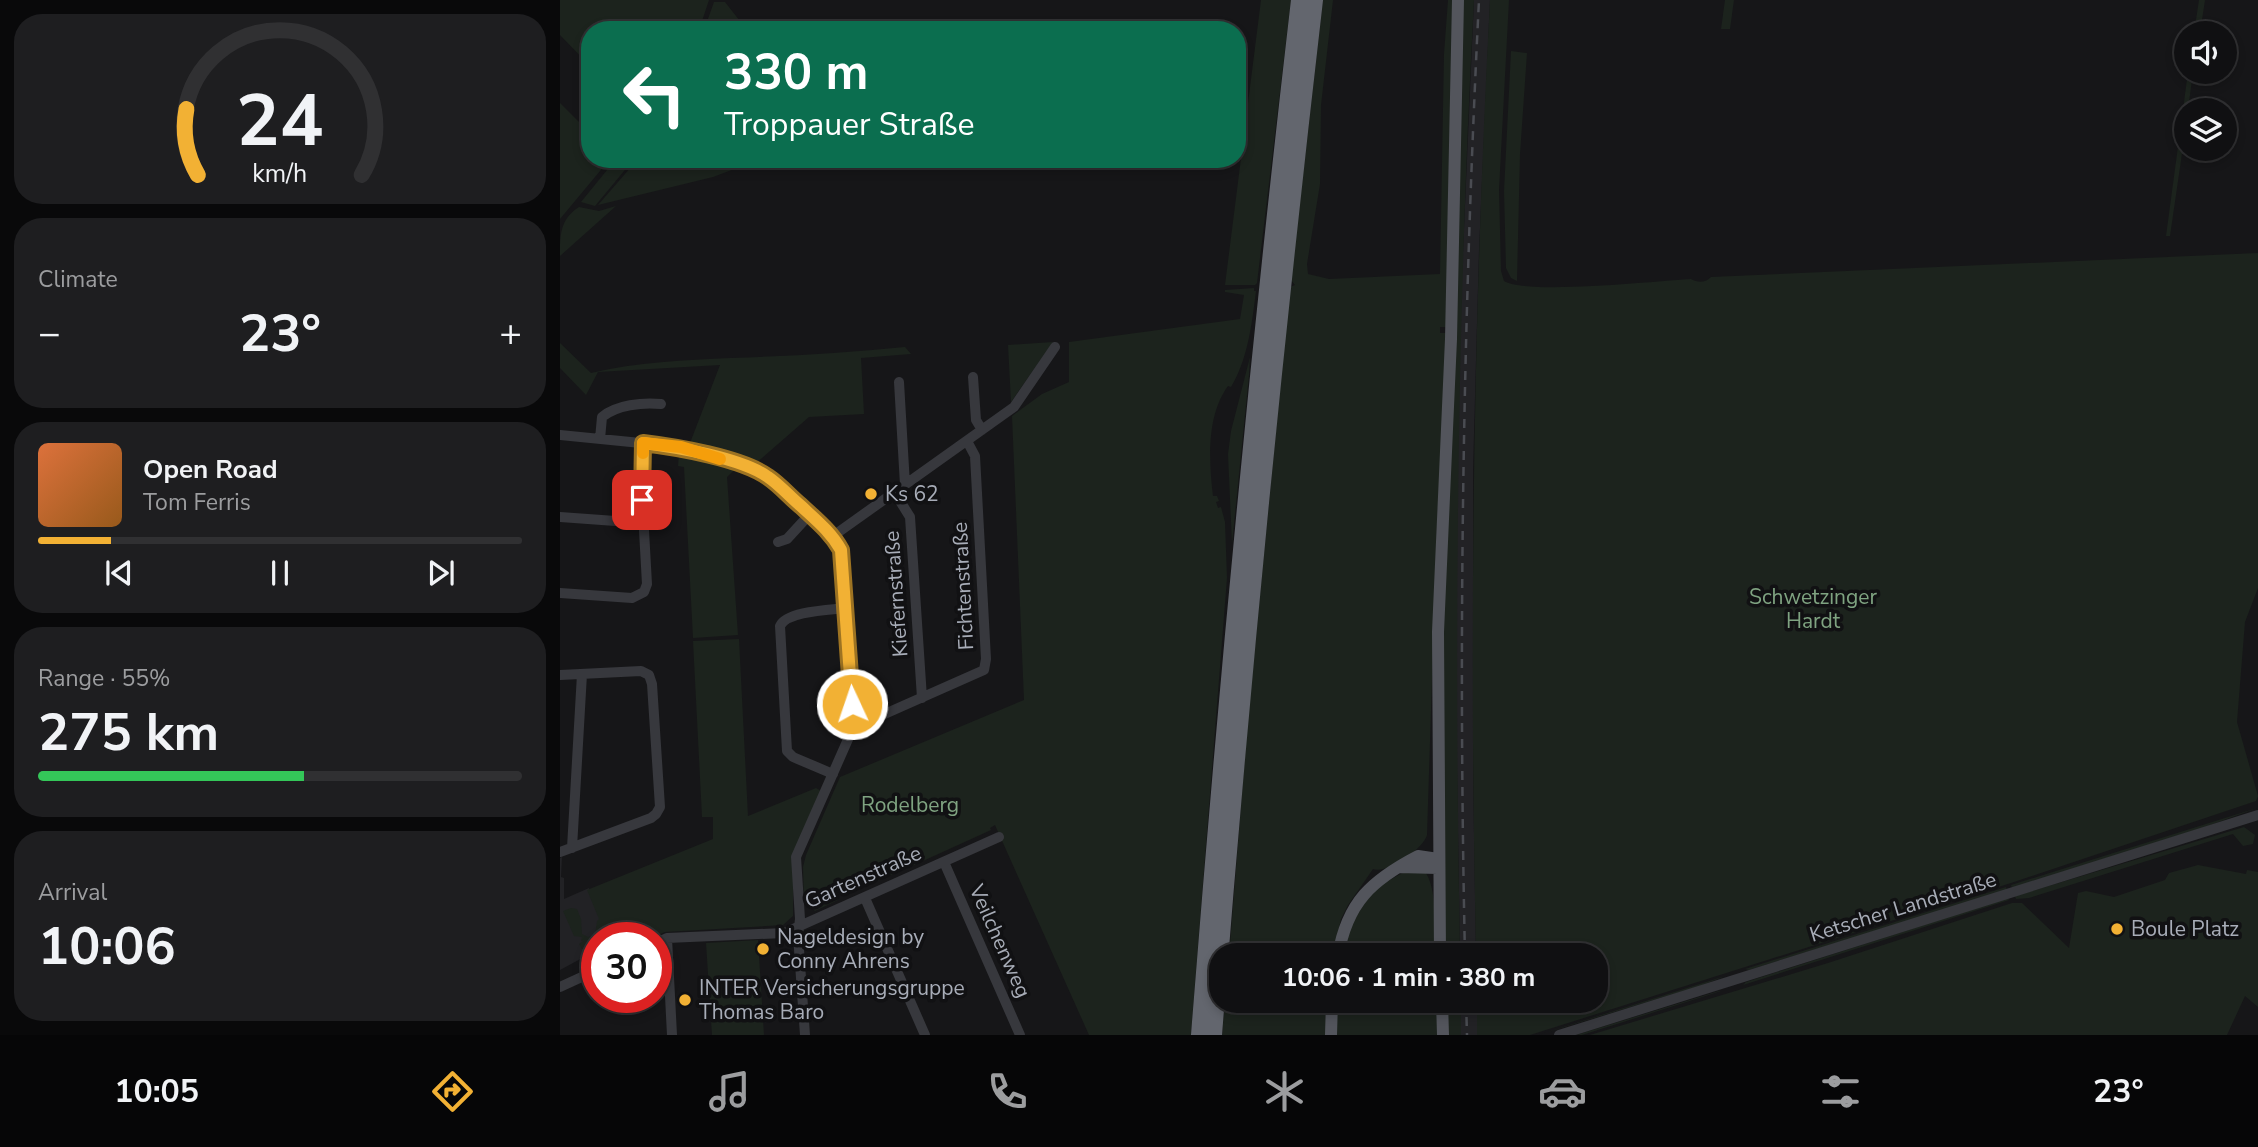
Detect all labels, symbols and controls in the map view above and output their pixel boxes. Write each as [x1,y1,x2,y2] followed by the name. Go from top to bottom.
[2174,21,2237,161] map controls
[2174,21,2237,84] button: sound
[724,39,868,106] text: 330 m
[609,49,700,140] icon: left
[236,71,324,171] text: 24
[2174,98,2237,161] button: layers
[724,103,975,146] text: Troppauer Straße
[252,157,308,191] text: km/h
[38,264,118,295] text: Climate
[239,298,321,369] text: 23°
[38,308,61,359] text: −
[499,308,522,359] text: +
[143,452,278,487] text: Open Road
[612,470,672,530] pin
[885,480,939,508] place label: Ks 62
[623,481,661,519] icon: arrive
[863,486,879,502] marker: Ks 62
[143,487,251,518] text: Tom Ferris
[946,521,980,651] street label: Fichtenstraße
[878,530,914,658] street label: Kiefernstraße
[100,554,138,592] icon: previous
[261,554,299,592] icon: pause
[422,554,460,592] icon: next
[1749,583,1877,635] park label: Schwetzinger Hardt
[38,663,170,694] text: Range · 55%
[815,667,889,741] position arrow
[38,697,219,768] text: 275 km
[861,791,959,819] park label: Rodelberg
[800,839,926,915] street label: Gartenstraße
[1806,865,2000,949] street label: Ketscher Landstraße
[38,877,107,908] text: Arrival
[962,879,1037,1002] street label: Veilchenweg
[38,911,176,982] text: 10:06
[2131,915,2239,943] place label: Boule Platz
[2109,921,2125,937] marker: Boule Platz
[581,922,672,1013] speed limit sign: 30
[777,923,924,975] place label: Nageldesign by Conny Ahrens
[755,941,771,957] marker: Nageldesign by Conny Ahrens
[1282,960,1535,995] text: 10:06 · 1 min · 380 m
[699,974,965,1026] place label: INTER Versicherungsgruppe Thomas Baro
[677,992,693,1008] marker: INTER Versicherungsgruppe Thomas Baro
[428,1067,477,1116] icon: directions
[705,1067,754,1116] icon: music
[983,1067,1032,1116] icon: phone
[1260,1067,1309,1116] icon: climate
[1538,1067,1587,1116] icon: car
[1816,1067,1865,1116] icon: filters
[114,1070,199,1113] text: 10:05
[2093,1070,2144,1113] text: 23°

